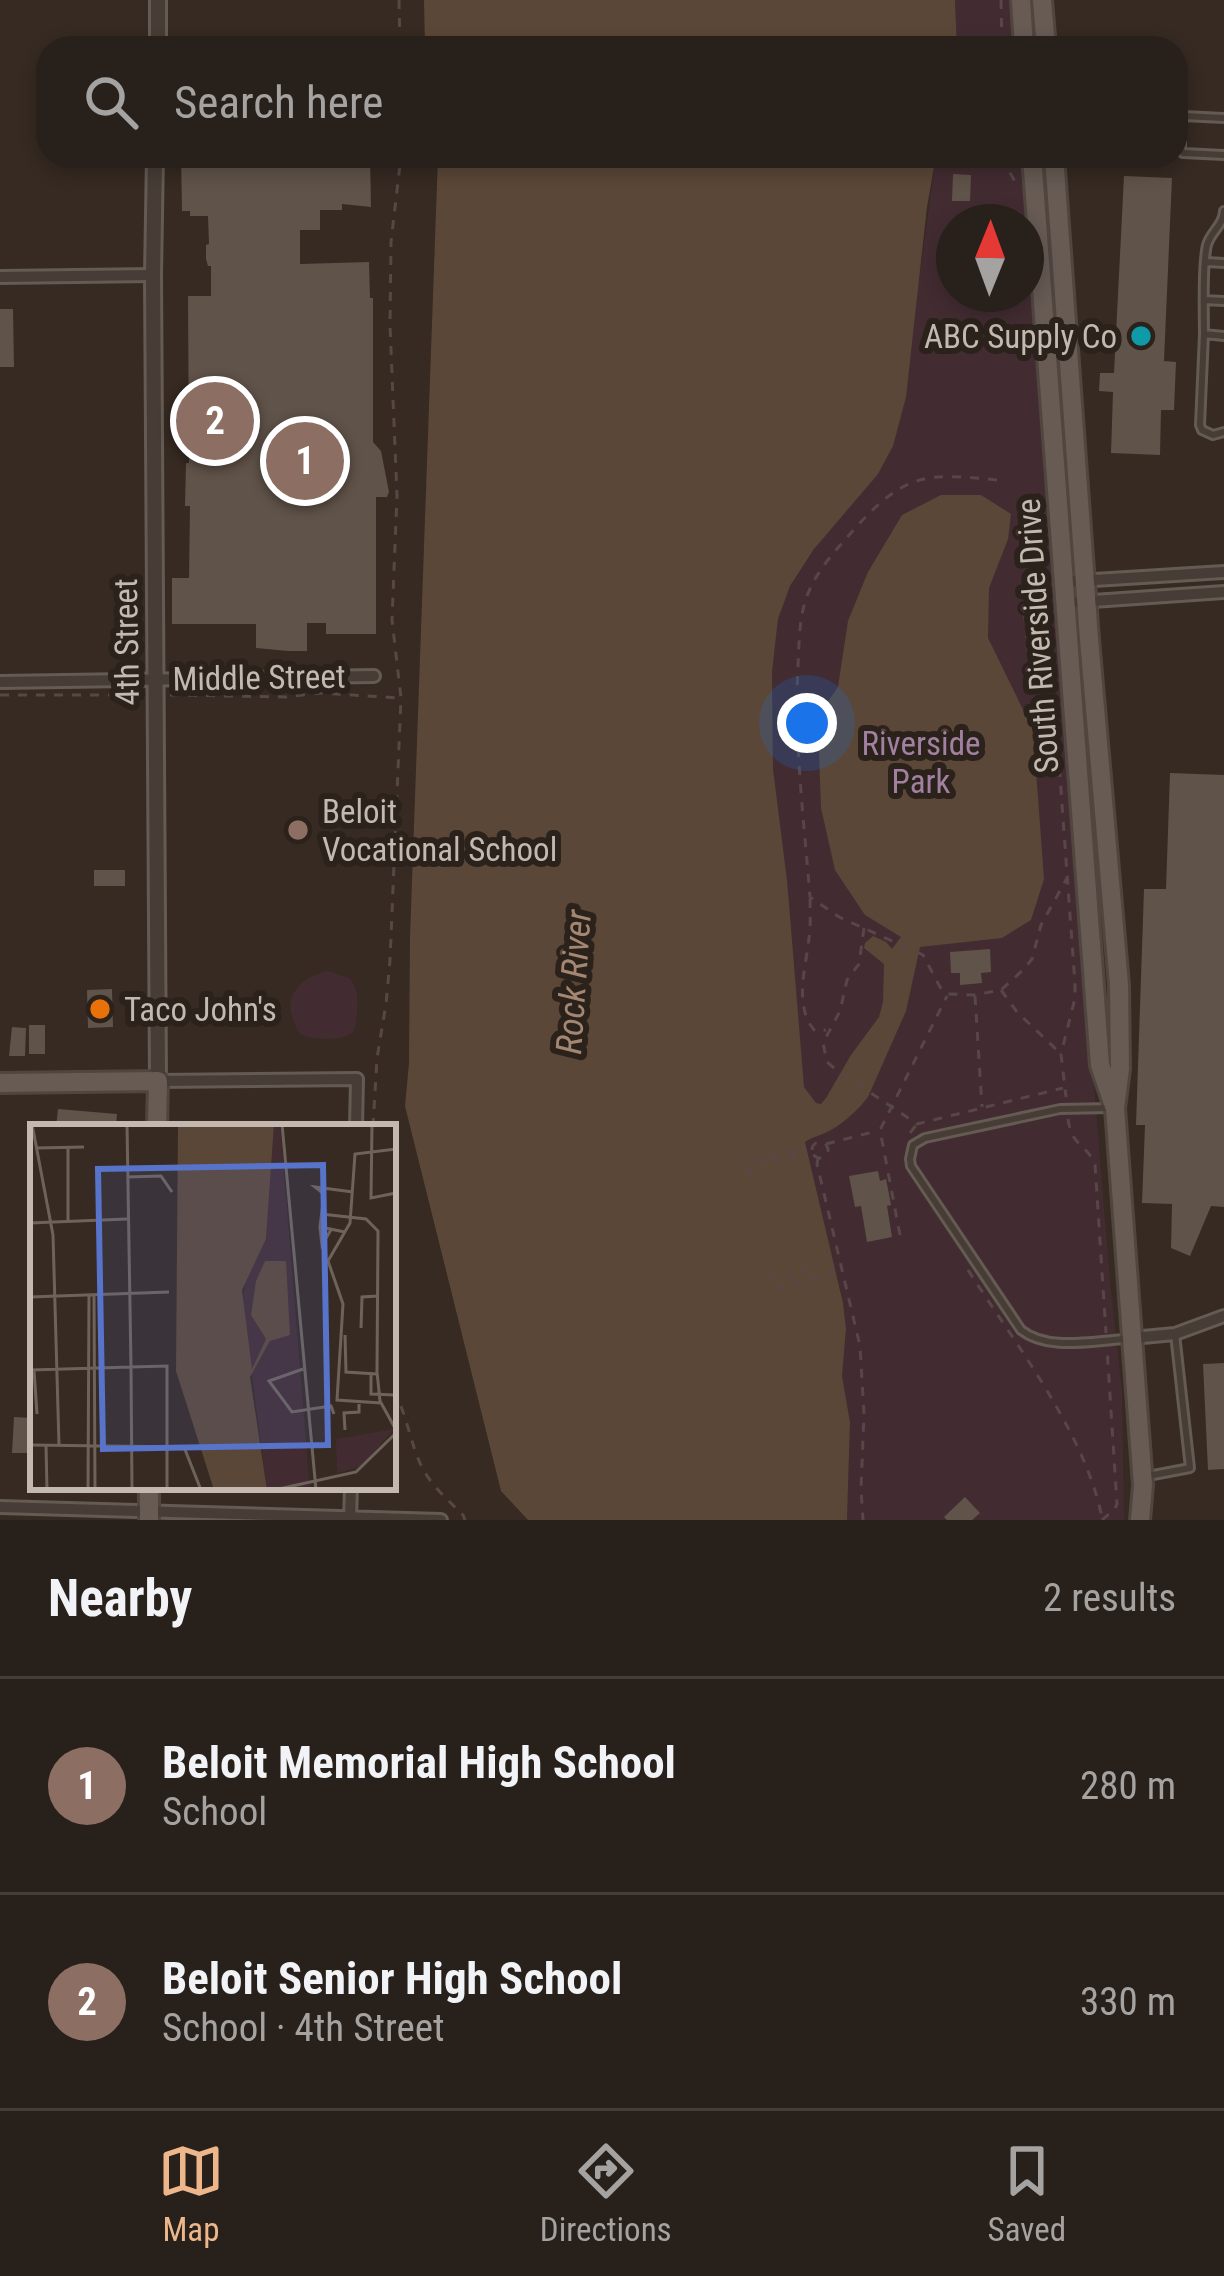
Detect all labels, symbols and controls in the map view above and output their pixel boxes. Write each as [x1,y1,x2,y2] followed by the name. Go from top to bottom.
[36,36,1188,168] search box
[78,69,144,135] icon: search
[174,76,383,129] text: Search here
[936,204,1044,312] north arrow
[924,317,1117,356] place label: ABC Supply Co
[1128,323,1154,349] marker: ABC Supply Co
[176,376,254,466] pin: 2
[266,416,344,506] pin: 1
[1008,497,1067,775] street label: South Riverside Drive
[106,578,147,706] street label: 4th Street
[172,656,346,699] street label: Middle Street
[777,693,837,753] your location
[862,724,980,801] park label: Riverside Park
[322,792,557,869] place label: Beloit Vocational School
[285,817,311,843] marker: Beloit Vocational School
[548,907,600,1056] water label: Rock River
[124,990,277,1029] place label: Taco John's
[87,996,113,1022] marker: Taco John's
[30,1124,396,1490] inset map
[48,1569,192,1628] text: Nearby
[1043,1575,1176,1621] text: 2 results
[162,1736,676,1789] text: Beloit Memorial High School
[77,1763,97,1809] text: 1
[1080,1763,1176,1809] text: 280 m
[162,1789,267,1835] text: School
[162,1952,622,2005] text: Beloit Senior High School
[77,1979,97,2025] text: 2
[1080,1979,1176,2025] text: 330 m
[162,2005,445,2051] text: School · 4th Street
[158,2138,224,2249] tab: Map
[540,2138,672,2249] tab: Directions
[988,2138,1066,2249] tab: Saved

